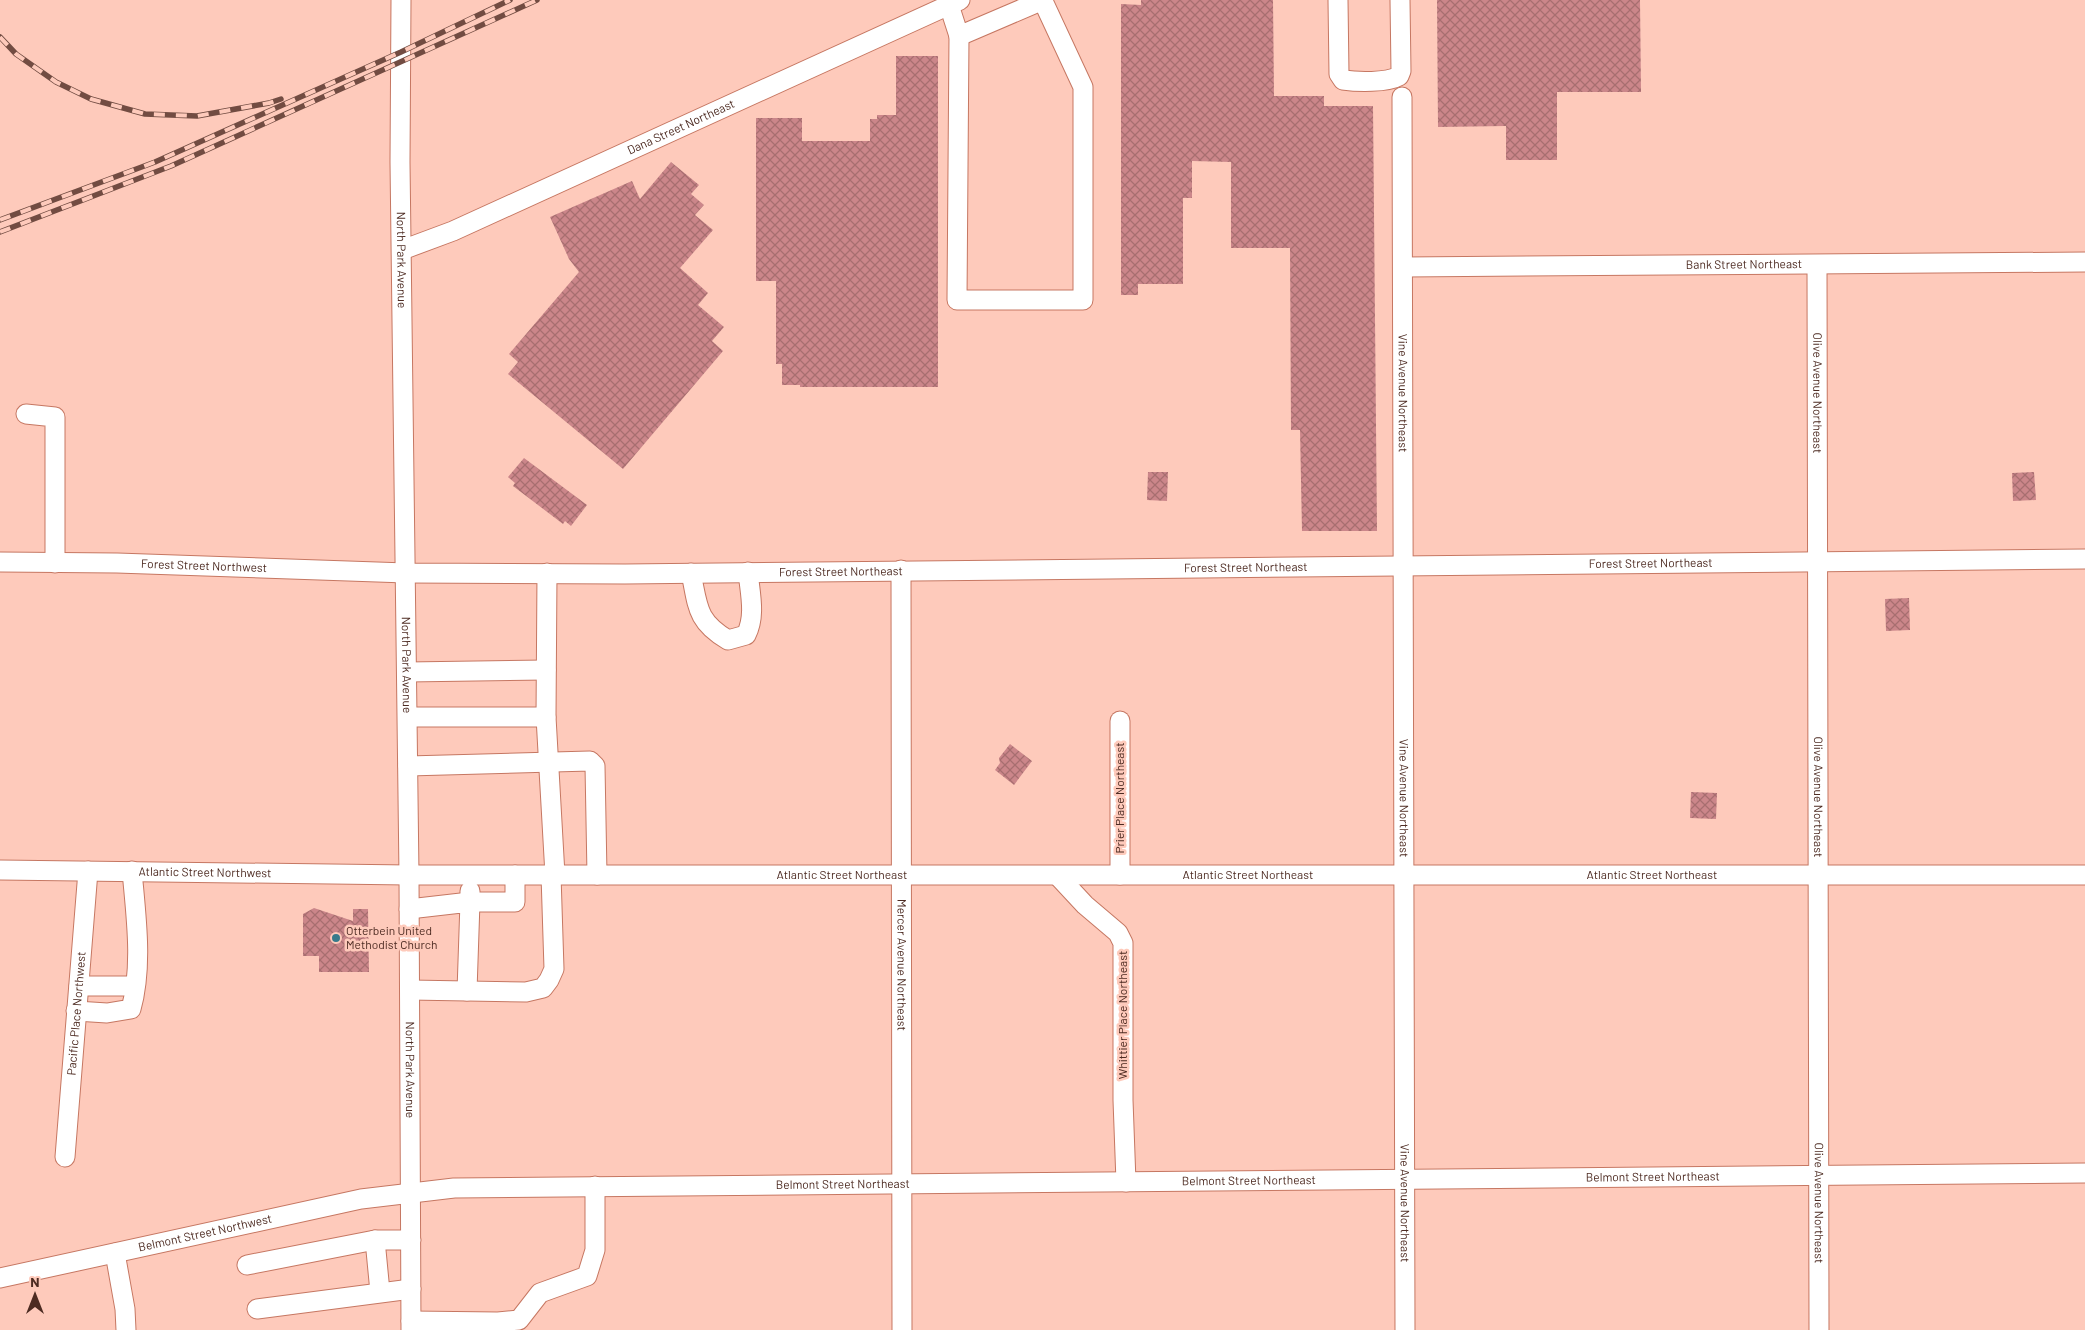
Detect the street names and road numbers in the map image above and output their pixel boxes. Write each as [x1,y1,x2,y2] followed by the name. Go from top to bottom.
[625,96,736,157] street label: Dana Street Northeast
[395,212,410,308] street label: North Park Avenue
[1686,256,1802,271] street label: Bank Street Northeast
[1811,333,1825,453] street label: Olive Avenue Northeast
[1397,334,1411,452] street label: Vine Avenue Northeast
[1589,555,1713,570] street label: Forest Street Northeast
[141,556,267,574] street label: Forest Street Northwest
[1184,559,1308,574] street label: Forest Street Northeast
[779,563,903,578] street label: Forest Street Northeast
[400,617,415,713] street label: North Park Avenue
[1812,737,1826,857] street label: Olive Avenue Northeast
[1398,739,1412,857] street label: Vine Avenue Northeast
[1112,742,1126,854] street label: Prier Place Northeast
[138,864,272,879] street label: Atlantic Street Northwest
[777,867,907,881] street label: Atlantic Street Northeast
[1183,867,1313,881] street label: Atlantic Street Northeast
[1587,867,1717,881] street label: Atlantic Street Northeast
[895,899,910,1031] street label: Mercer Avenue Northeast
[64,951,88,1076] street label: Pacific Place Northwest
[1115,951,1129,1079] street label: Whittier Place Northeast
[404,1022,418,1118] street label: North Park Avenue
[1813,1143,1827,1263] street label: Olive Avenue Northeast
[1399,1144,1413,1262] street label: Vine Avenue Northeast
[1586,1168,1720,1184] street label: Belmont Street Northeast
[1182,1172,1316,1187] street label: Belmont Street Northeast
[776,1176,910,1191] street label: Belmont Street Northeast
[137,1211,273,1254] street label: Belmont Street Northwest

